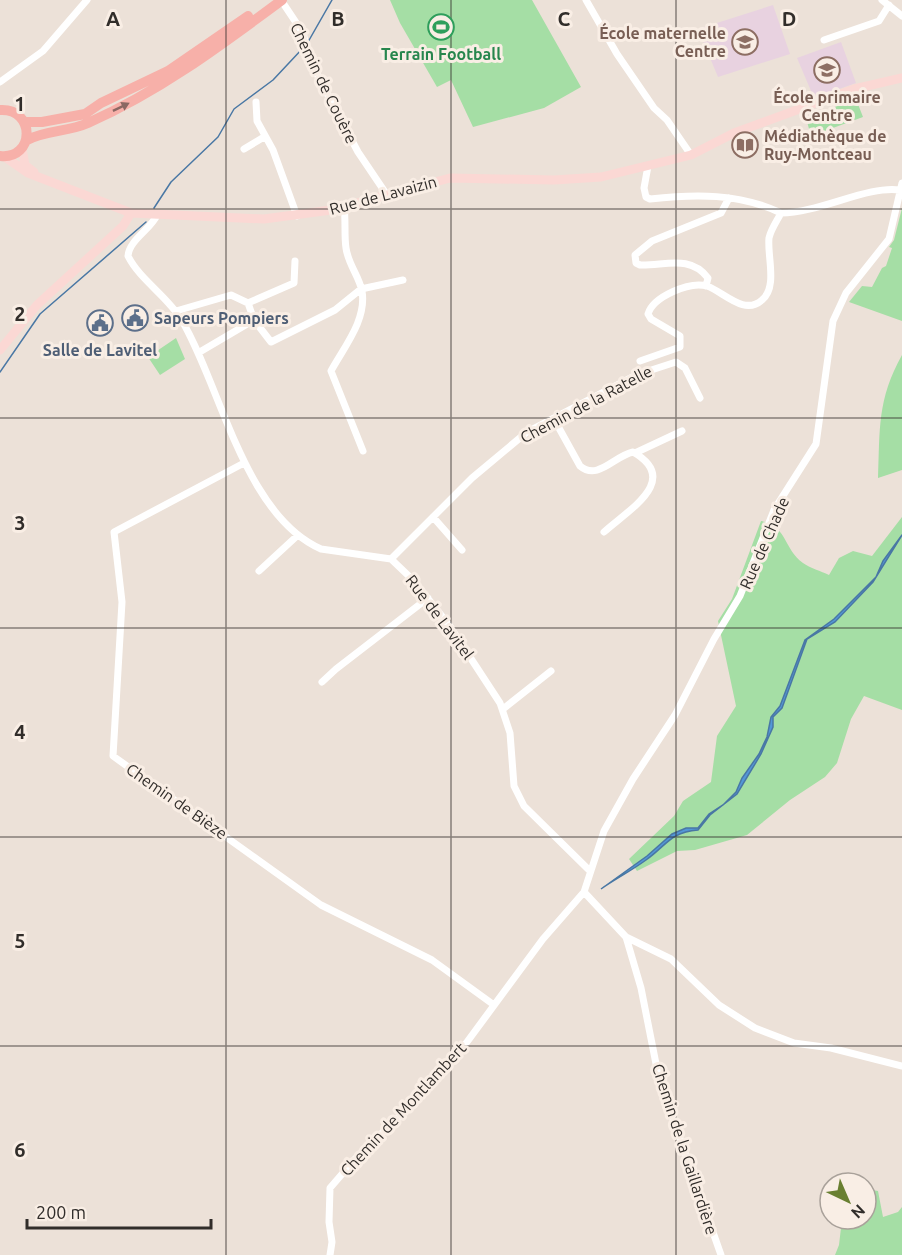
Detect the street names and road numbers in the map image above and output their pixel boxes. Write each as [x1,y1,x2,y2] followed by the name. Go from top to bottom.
[287,20,361,146] street label: Chemin de Couère
[327,172,439,218] street label: Rue de Lavaizin
[517,362,655,446] street label: Chemin de la Ratelle
[736,494,792,592] street label: Rue de Chade
[402,571,478,663] street label: Rue de Lavitel
[123,759,231,843] street label: Chemin de Bièze
[337,1038,470,1179] street label: Chemin de Montlambert
[649,1061,721,1237] street label: Chemin de la Gaillardière

